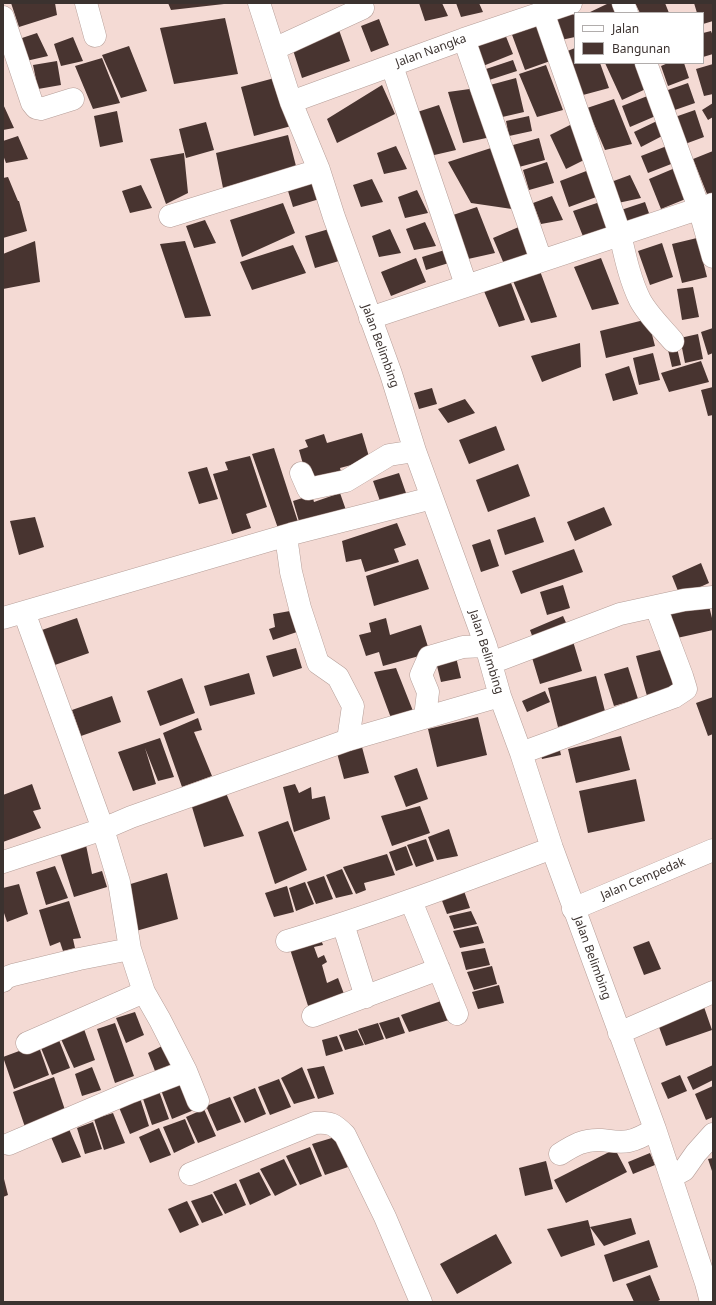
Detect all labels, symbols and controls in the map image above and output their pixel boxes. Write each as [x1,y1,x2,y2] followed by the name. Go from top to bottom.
[574,12,704,64] legend
[612,20,639,37] text: Jalan
[394,32,468,70] street label: Jalan Nangka
[612,40,670,57] text: Bangunan
[358,302,402,390] street label: Jalan Belimbing
[466,608,506,696] street label: Jalan Belimbing
[598,855,688,903] street label: Jalan Cempedak
[570,914,614,1002] street label: Jalan Belimbing

